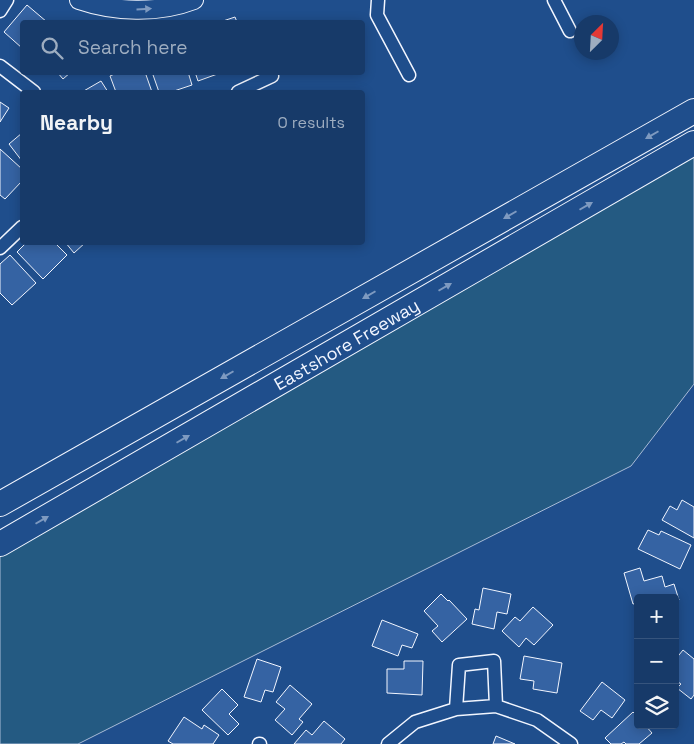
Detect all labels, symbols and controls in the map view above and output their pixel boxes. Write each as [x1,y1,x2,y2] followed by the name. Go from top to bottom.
[136,5,152,13] one-way arrow
[574,15,619,60] north arrow
[20,20,365,75] search box
[38,34,66,62] icon: search
[78,35,188,60] text: Search here
[40,109,113,136] text: Nearby
[277,112,345,133] text: 0 results
[645,130,658,139] one-way arrow
[578,202,593,210] one-way arrow
[504,210,517,219] one-way arrow
[438,283,451,292] one-way arrow
[362,290,375,299] one-way arrow
[270,293,423,395] street label: Eastshore Freeway
[221,370,234,379] one-way arrow
[176,434,189,443] one-way arrow
[35,516,50,524] one-way arrow
[634,594,679,729] map controls
[634,594,679,639] button: +
[634,639,679,684] button: −
[634,684,679,729] button: layers

